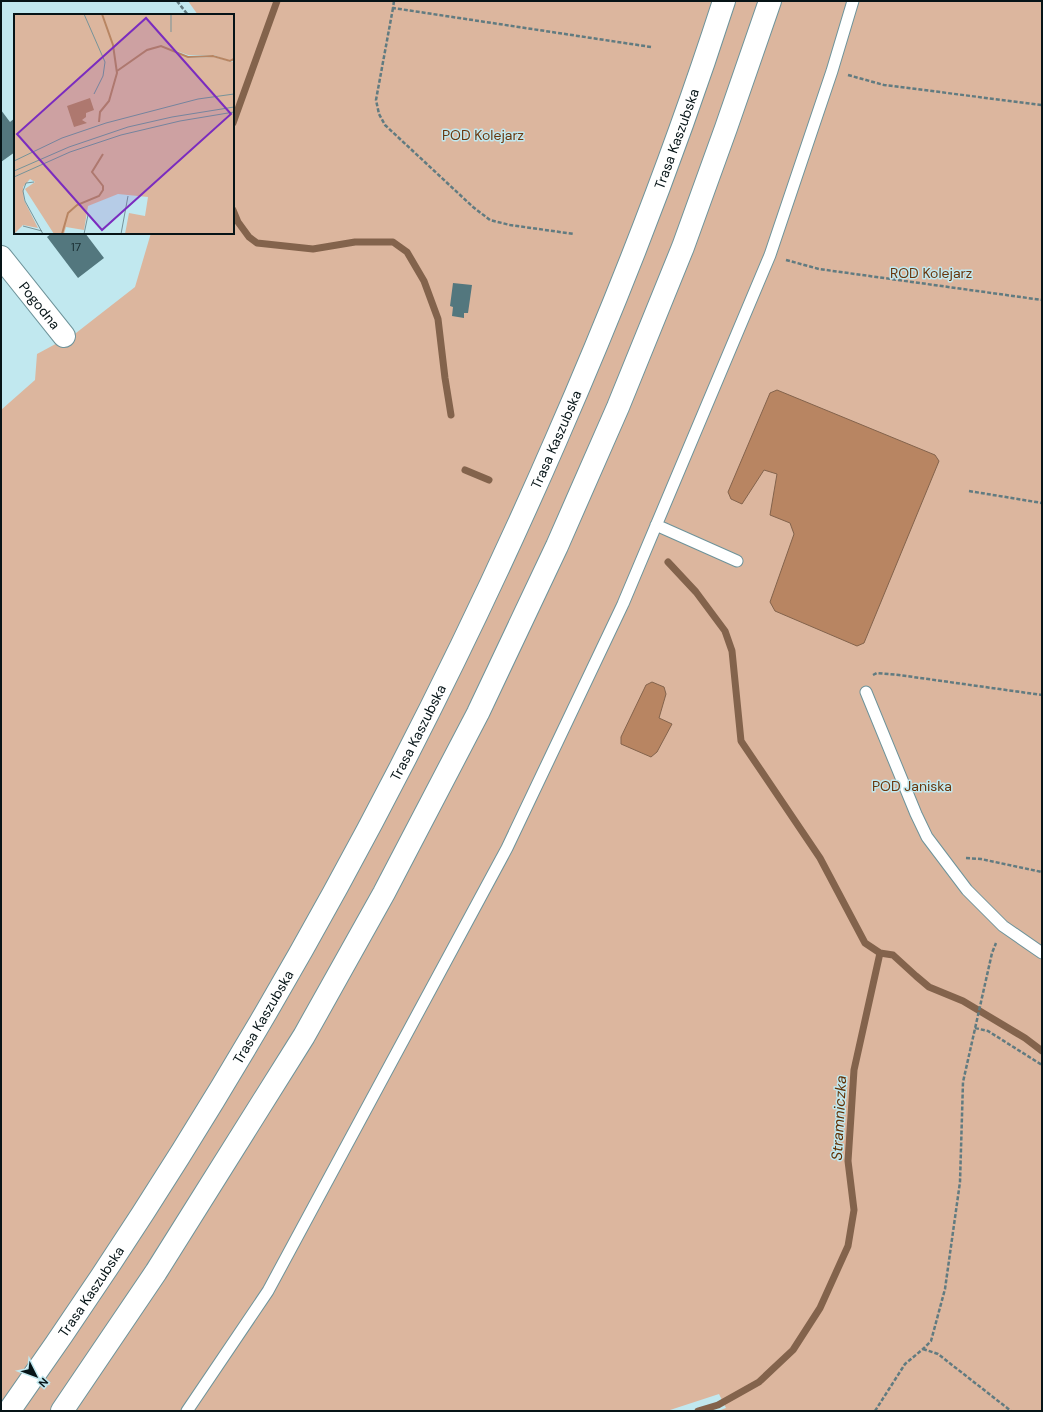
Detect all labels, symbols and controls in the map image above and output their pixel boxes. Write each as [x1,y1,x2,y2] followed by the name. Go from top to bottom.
[14,14,234,234] inset map
[650,86,703,192] street label: Trasa Kaszubska
[442,126,524,144] park label: POD Kolejarz
[71,239,81,255] house number: 17
[890,264,972,282] park label: ROD Kolejarz
[15,278,64,333] street label: Pogodna
[527,387,585,492] street label: Trasa Kaszubska
[386,681,450,784] street label: Trasa Kaszubska
[872,777,952,795] park label: POD Janiska
[229,967,298,1067] street label: Trasa Kaszubska
[827,1075,851,1161] water label: Stramniczka
[54,1243,128,1340] street label: Trasa Kaszubska
[16,1356,56,1396] north arrow
[36,1375,51,1390] text: N

